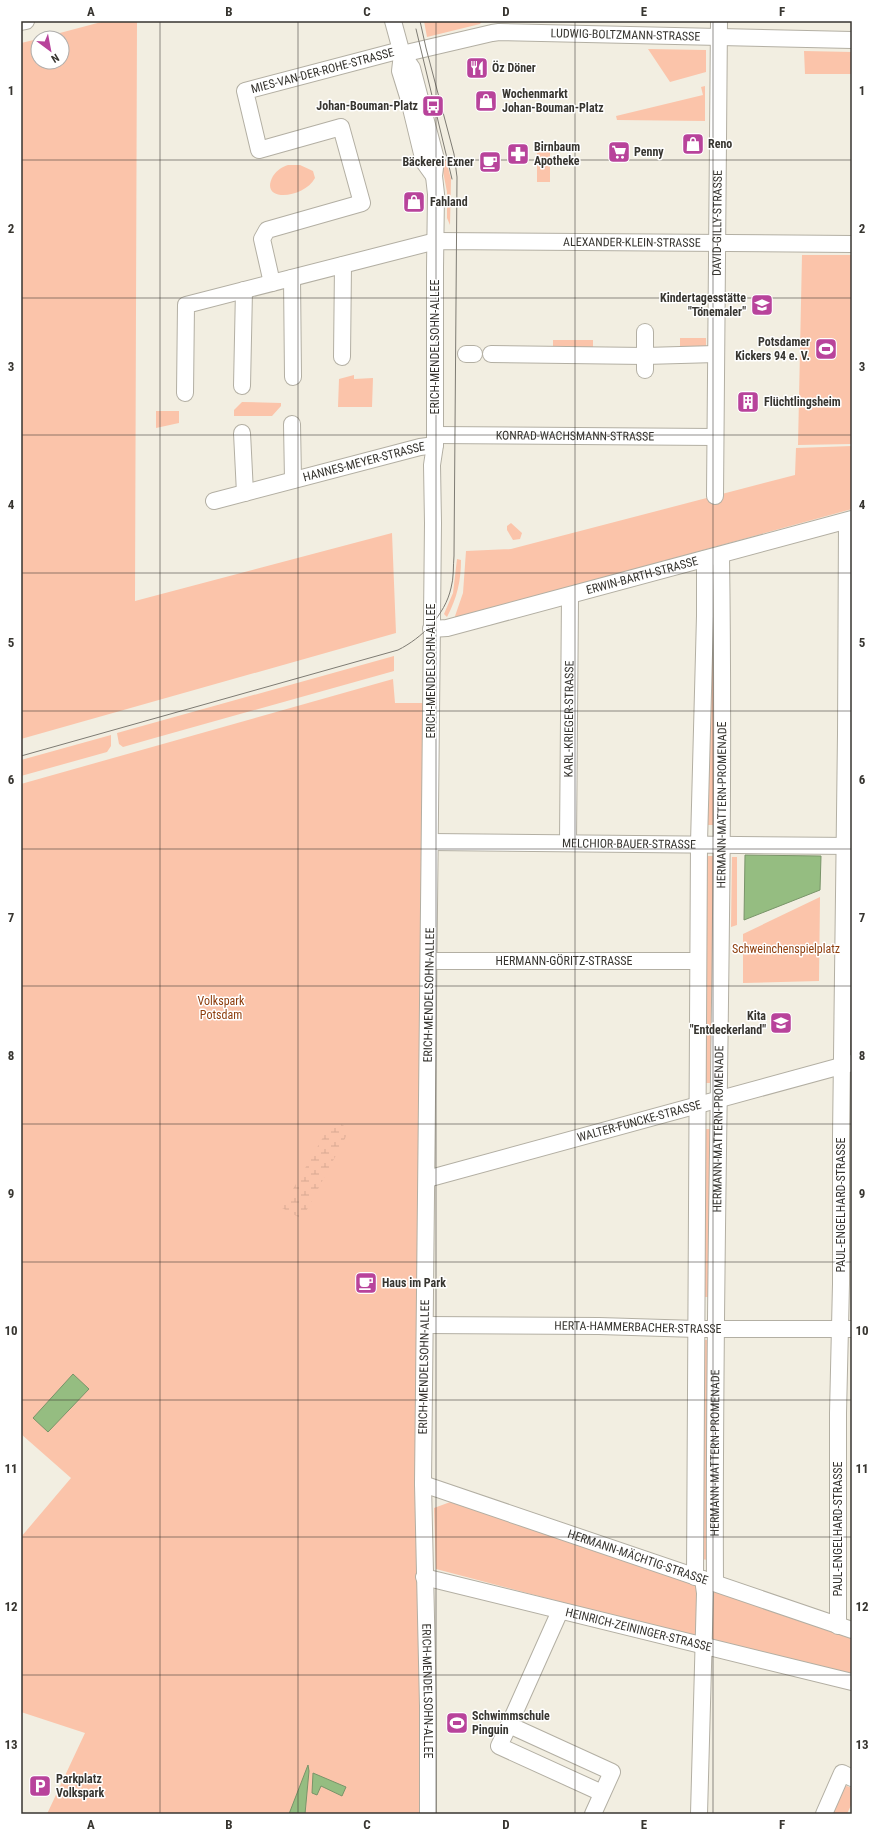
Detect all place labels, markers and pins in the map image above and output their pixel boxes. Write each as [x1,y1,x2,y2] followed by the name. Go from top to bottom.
[464,55,490,81] restaurant icon: Öz Döner
[492,60,536,75] place label: Öz Döner
[502,87,604,115] place label: Wochenmarkt Johan-Bouman-Platz
[473,88,499,114] shop icon: Wochenmarkt Johan-Bouman-Platz
[420,93,446,119] bus stop icon: Johan-Bouman-Platz
[316,99,418,113] place label: Johan-Bouman-Platz
[680,131,706,157] shop icon: Reno
[708,137,732,151] place label: Reno
[606,139,632,165] supermarket icon: Penny
[534,140,580,168] place label: Birnbaum Apotheke
[505,141,531,167] pharmacy icon: Birnbaum Apotheke
[634,145,664,159] place label: Penny
[477,149,503,175] cafe icon: Bäckerei Exner
[402,155,474,169] place label: Bäckerei Exner
[401,189,427,215] shop icon: Fahland
[430,195,468,209] place label: Fahland
[660,291,746,319] place label: Kindertagesstätte "Tönemaler"
[749,292,775,318] school or university icon: Kindertagesstätte "Tönemaler"
[735,335,810,363] place label: Potsdamer Kickers 94 e. V.
[813,336,839,362] sports icon: Potsdamer Kickers 94 e. V.
[735,389,761,415] building icon: Flüchtlingsheim
[764,395,841,409] place label: Flüchtlingsheim
[690,1009,766,1037] place label: Kita "Entdeckerland"
[768,1010,794,1036] school or university icon: Kita "Entdeckerland"
[353,1270,379,1296] cafe icon: Haus im Park
[382,1276,446,1290] place label: Haus im Park
[472,1709,550,1737] place label: Schwimmschule Pinguin
[444,1710,470,1736] sports icon: Schwimmschule Pinguin
[56,1772,104,1800] place label: Parkplatz Volkspark
[27,1773,53,1799] parking icon: Parkplatz Volkspark

